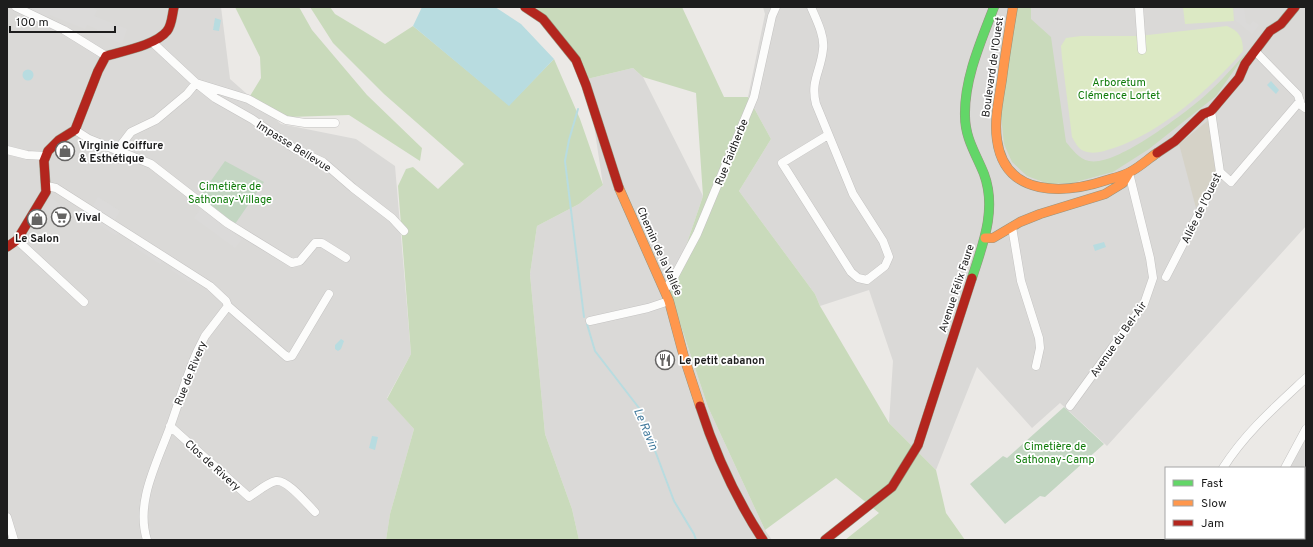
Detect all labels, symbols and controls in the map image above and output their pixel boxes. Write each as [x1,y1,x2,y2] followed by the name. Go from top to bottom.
[10,8,115,34] scale bar
[16,15,49,31] text: 100 m
[979,16,1007,118] street label: Boulevard de l'Ouest
[1078,76,1160,103] park label: Arboretum Clémence Lortet
[712,117,752,188] street label: Rue Faidherbe
[253,118,334,176] street label: Impasse Bellevue
[79,139,163,166] place label: Virginie Coiffure & Esthétique
[54,140,76,162] shop icon: Virginie Coiffure & Esthétique
[1179,171,1225,246] street label: Allée de l'Ouest
[188,180,272,207] park label: Cimetière de Sathonay-Village
[633,205,685,298] street label: Chemin de la Vallée
[50,206,72,228] supermarket icon: Vival
[26,208,48,230] shop icon: Le Salon
[75,211,101,225] place label: Vival
[15,232,59,246] place label: Le Salon
[936,242,978,334] street label: Avenue Félix Faure
[1088,298,1151,380] street label: Avenue du Bel-Air
[172,339,210,408] street label: Rue de Rivery
[654,349,676,371] restaurant icon: Le petit cabanon
[679,354,765,368] place label: Le petit cabanon
[629,406,661,453] water label: Le Ravin
[181,437,243,495] street label: Clos de Rivery
[1015,440,1095,467] park label: Cimetière de Sathonay-Camp
[1165,467,1305,539] legend
[1201,476,1223,492] text: Fast
[1201,496,1227,512] text: Slow
[1201,516,1224,532] text: Jam

